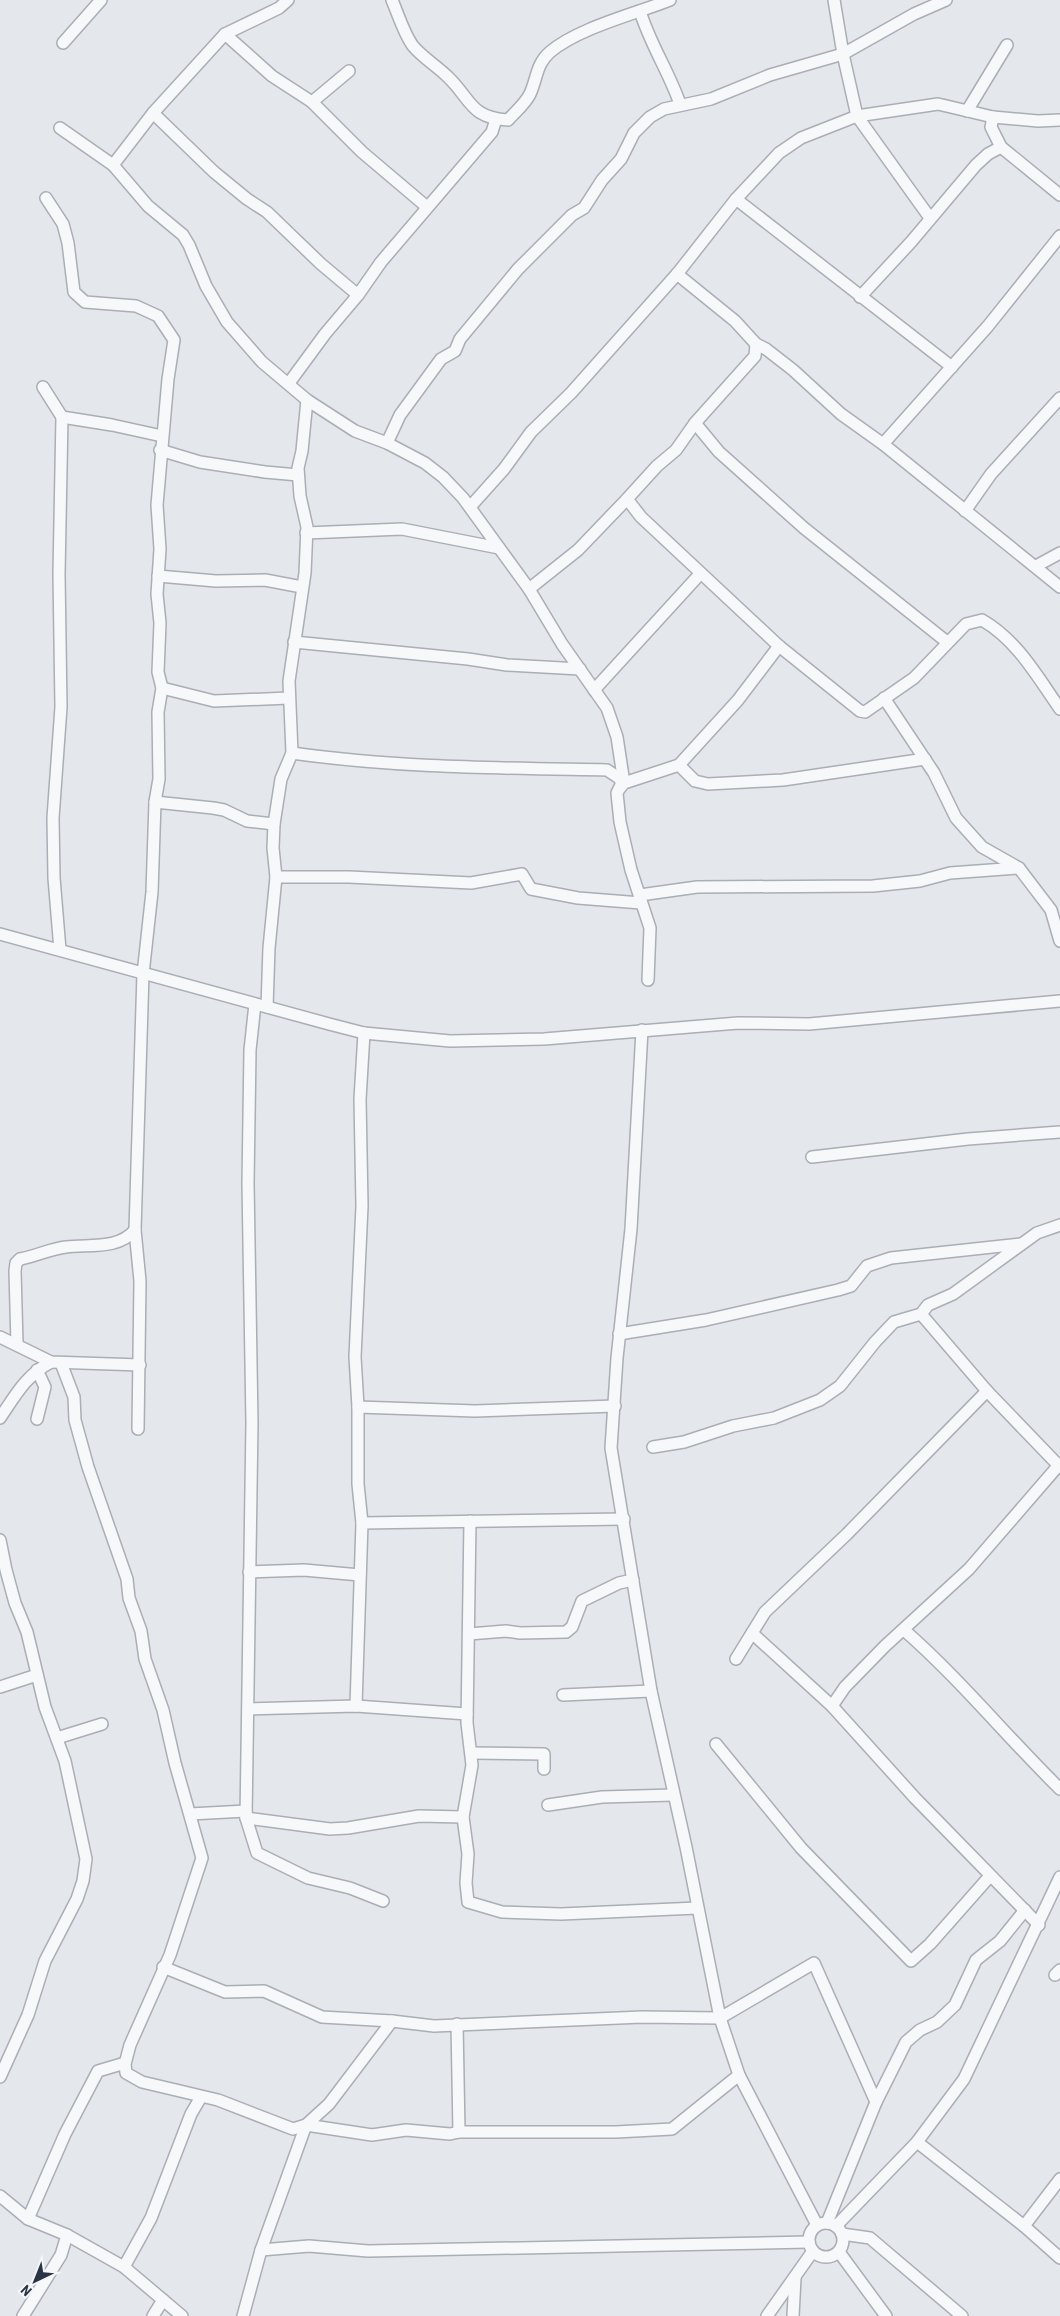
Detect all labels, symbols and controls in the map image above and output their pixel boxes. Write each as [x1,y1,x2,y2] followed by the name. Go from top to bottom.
[10,2256,60,2306] north arrow
[18,2282,35,2299] text: N

